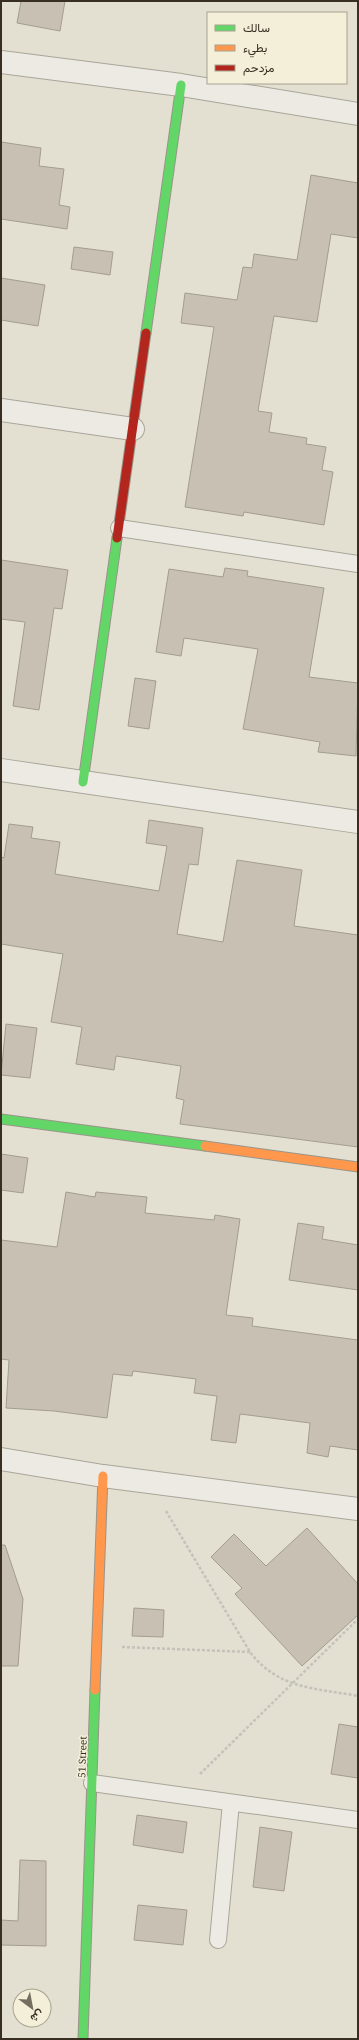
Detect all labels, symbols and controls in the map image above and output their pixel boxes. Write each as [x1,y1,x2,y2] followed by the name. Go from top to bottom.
[207,12,347,84] legend
[243,19,270,36] text: سالك
[243,39,267,58] text: بطيء
[243,59,274,76] text: مزدحم
[74,1735,90,1778] street label: 51 Street
[12,1988,52,2028] north arrow
[28,2007,47,2027] text: ش

